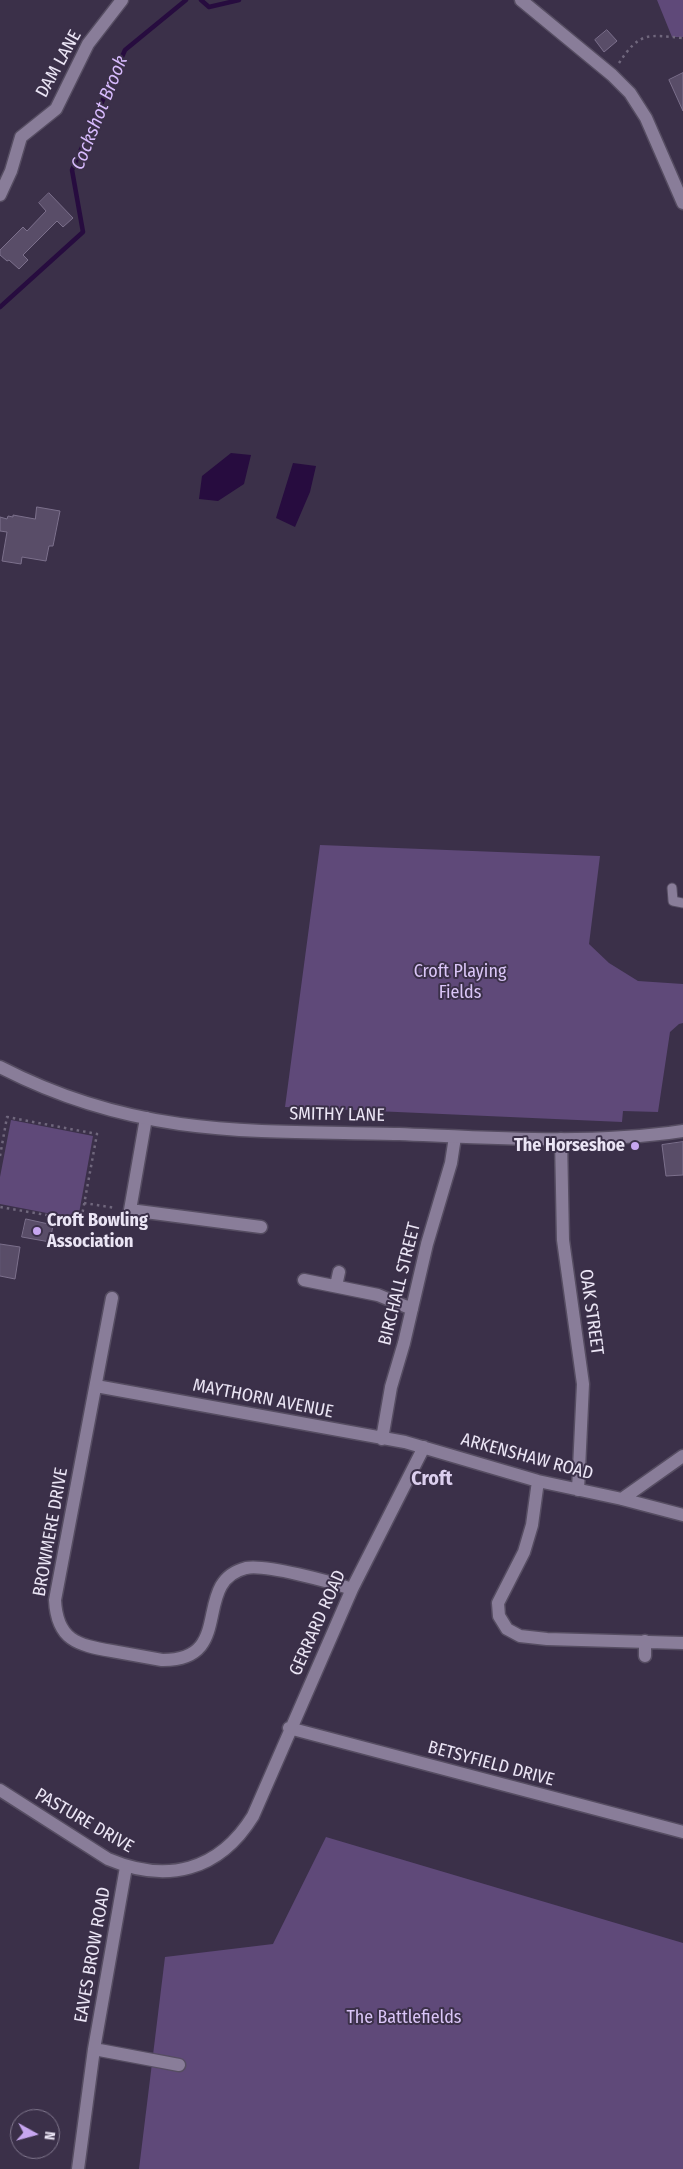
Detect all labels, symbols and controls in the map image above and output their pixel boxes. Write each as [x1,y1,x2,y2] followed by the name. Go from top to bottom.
[32,27,86,101] street label: DAM LANE
[67,53,133,173] water label: Cockshot Brook
[414,961,506,1004] park label: Croft Playing Fields
[289,1103,385,1127] street label: SMITHY LANE
[514,1135,625,1157] place label: The Horseshoe
[629,1140,641,1152] marker: The Horseshoe
[47,1210,148,1252] place label: Croft Bowling Association
[374,1220,426,1348] street label: BIRCHALL STREET
[31,1225,43,1237] marker: Croft Bowling Association
[574,1268,608,1356] street label: OAK STREET
[191,1375,335,1423] street label: MAYTHORN AVENUE
[459,1429,595,1485] street label: ARKENSHAW ROAD
[29,1466,73,1598] street label: BROWMERE DRIVE
[411,1467,453,1491] district label: Croft
[285,1567,351,1679] street label: GERRARD ROAD
[425,1737,557,1791] street label: BETSYFIELD DRIVE
[31,1784,137,1858] street label: PASTURE DRIVE
[70,1885,116,2025] street label: EAVES BROW ROAD
[346,2007,462,2029] park label: The Battlefields
[10,2109,60,2159] north arrow
[40,2131,58,2141] text: N

